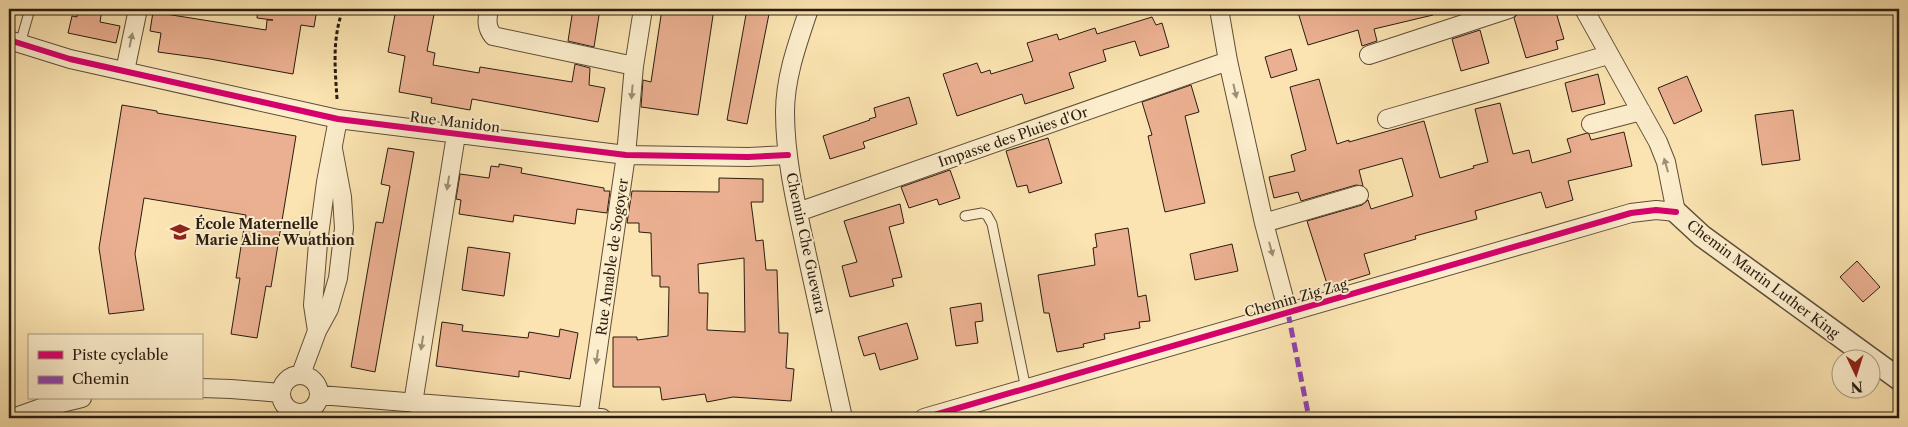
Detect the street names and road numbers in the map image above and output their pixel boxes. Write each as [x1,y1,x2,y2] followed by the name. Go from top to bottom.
[936,103,1090,171] street label: Impasse des Pluies d'Or
[409,108,501,136] street label: Rue Manidon
[782,171,830,316] street label: Chemin Che Guevara
[592,177,632,337] street label: Rue Amable de Sogoyer
[1683,216,1843,343] street label: Chemin Martin Luther King
[1242,275,1350,321] street label: Chemin Zig Zag

